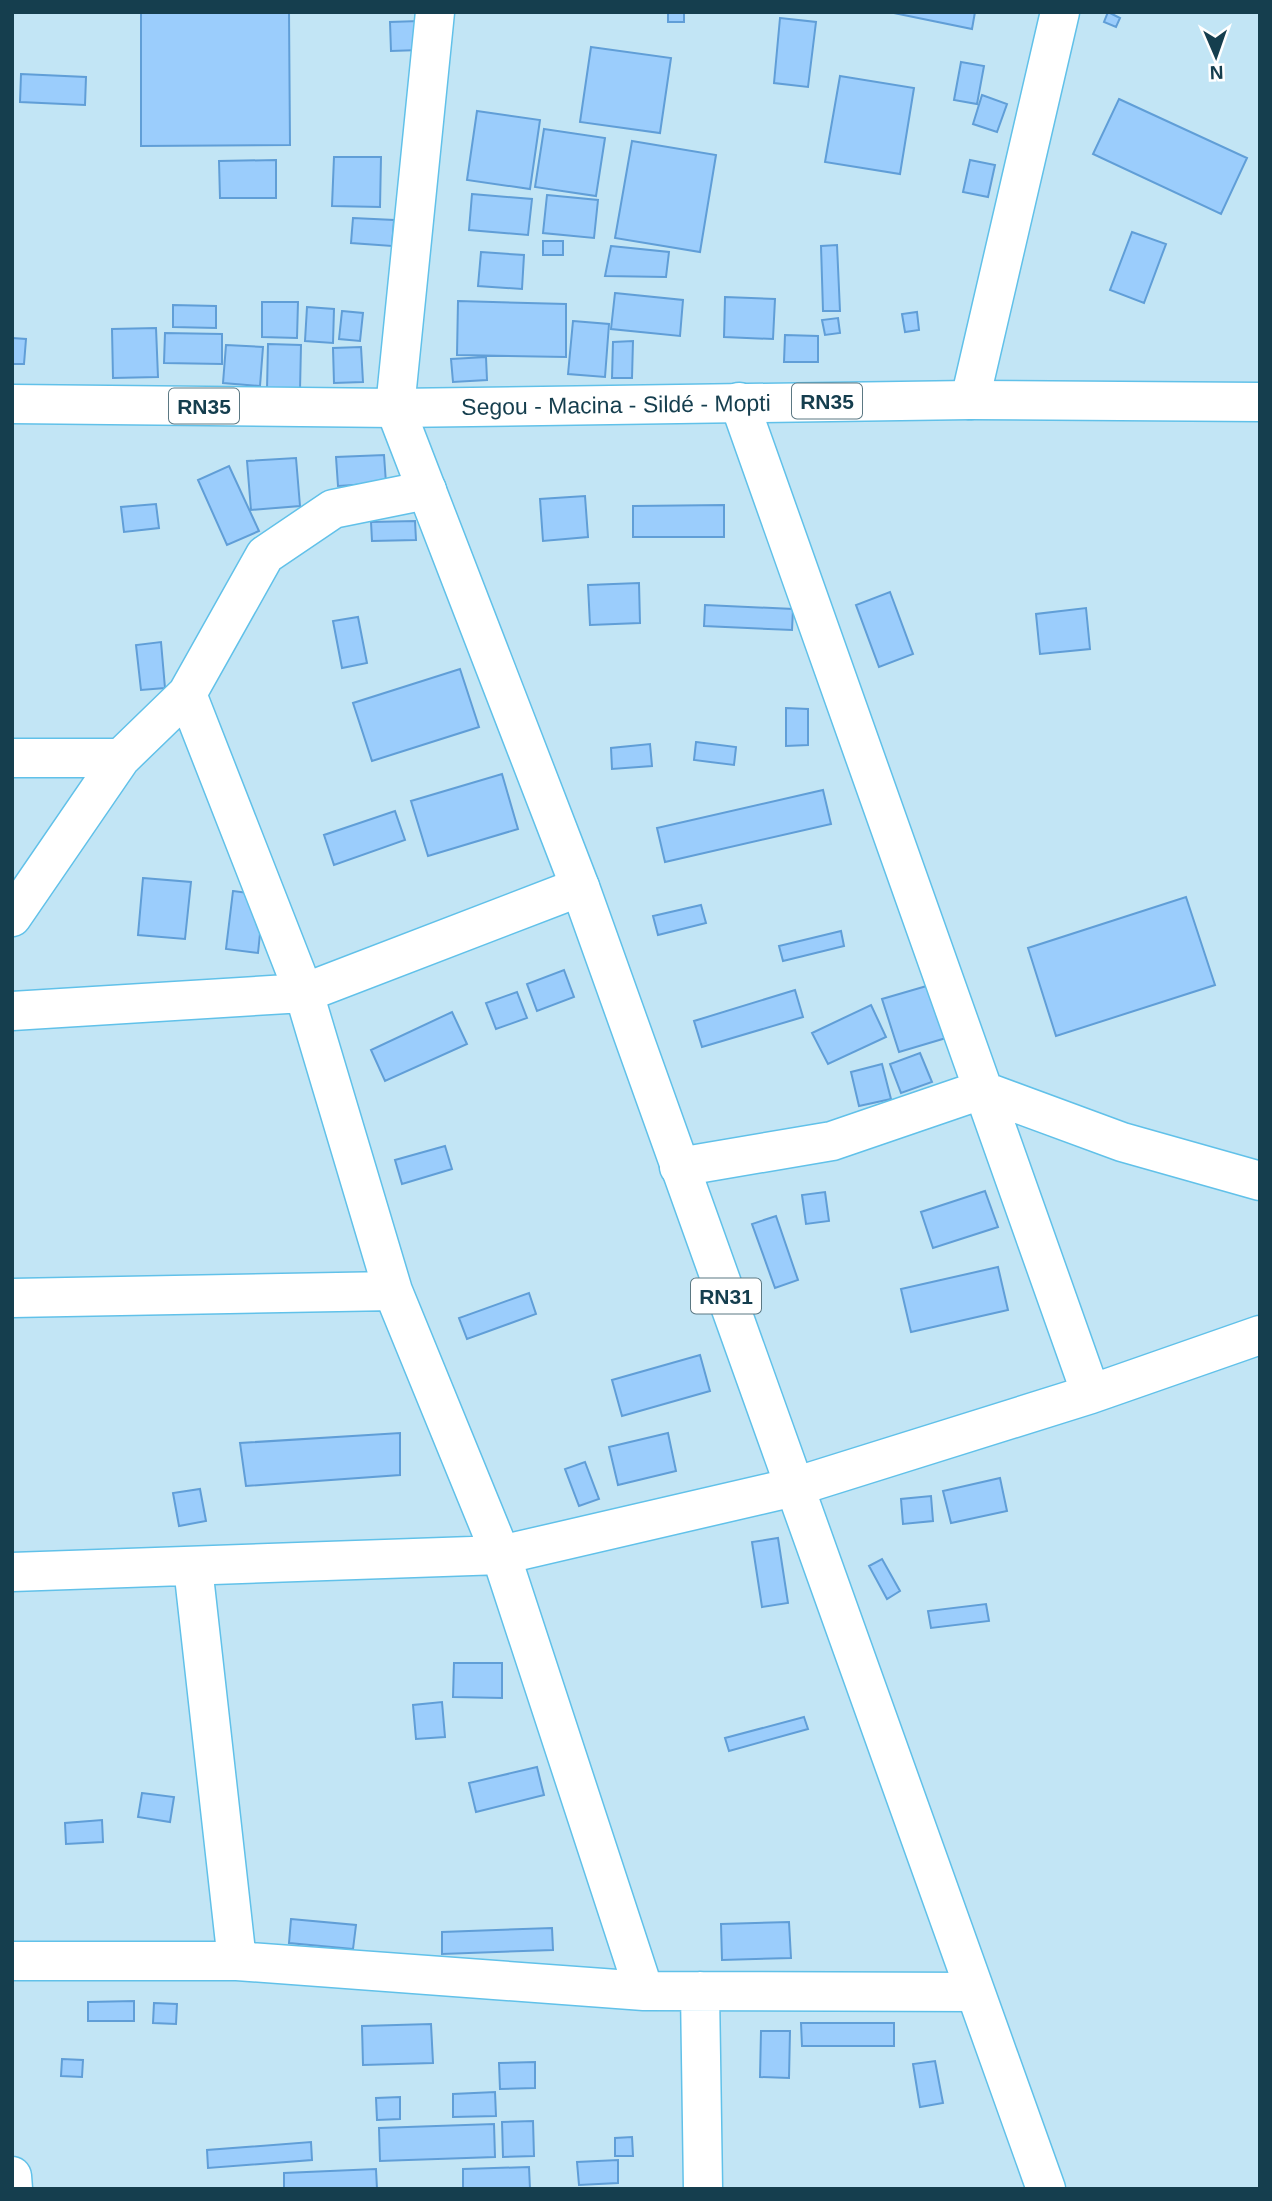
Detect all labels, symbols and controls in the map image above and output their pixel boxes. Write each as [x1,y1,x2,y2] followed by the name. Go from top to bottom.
[1181,21,1251,91] north arrow
[1209,62,1224,83] text: N
[792,384,862,418] road number: RN35
[169,388,239,424] road number: RN35
[461,390,771,420] street label: Segou - Macina - Sildé - Mopti
[691,1278,761,1314] road number: RN31

